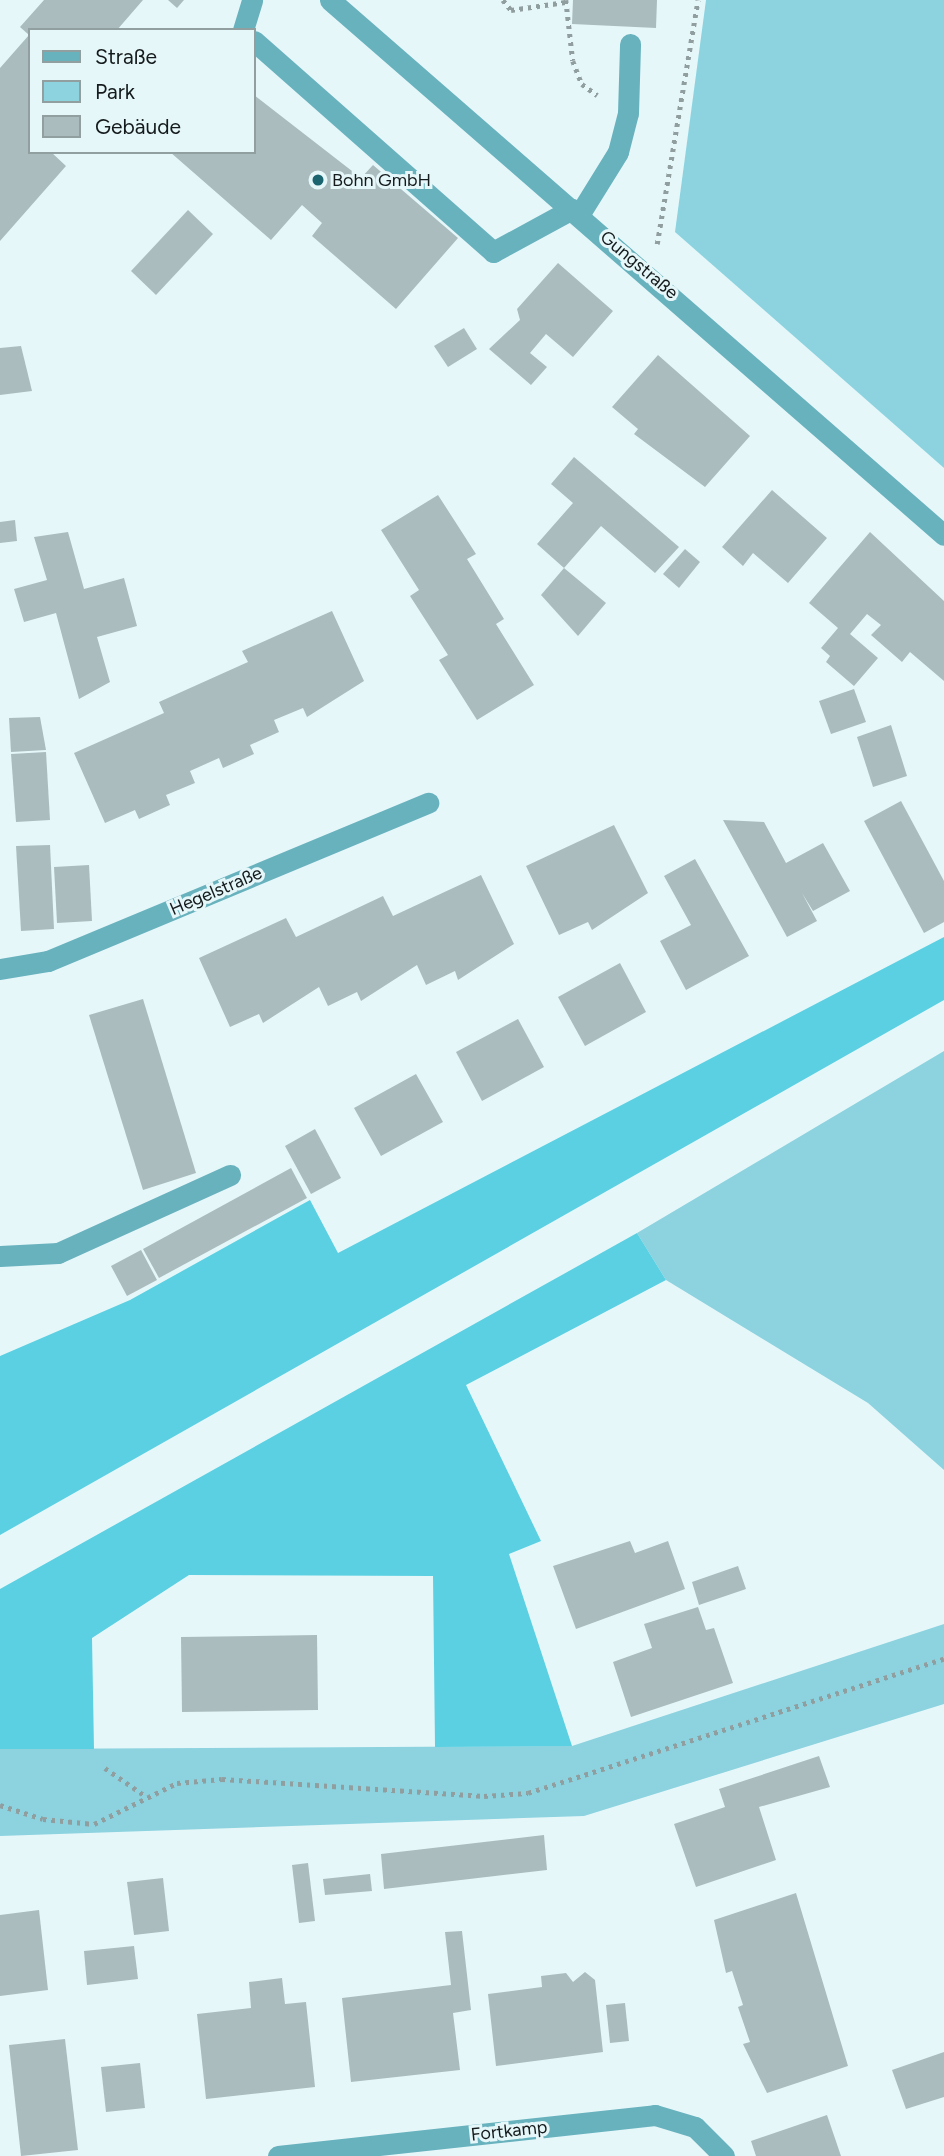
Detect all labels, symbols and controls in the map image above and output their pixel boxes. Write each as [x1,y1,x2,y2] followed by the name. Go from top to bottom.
[28,28,256,154] legend
[95,44,157,69] text: Straße
[95,79,135,104] text: Park
[95,114,181,139] text: Gebäude
[332,169,431,191] place label: Bohn GmbH
[310,172,326,188] marker: Bohn GmbH
[596,226,682,304] street label: Gungstraße
[167,862,265,920] street label: Hegelstraße
[470,2116,548,2146] street label: Fortkamp

